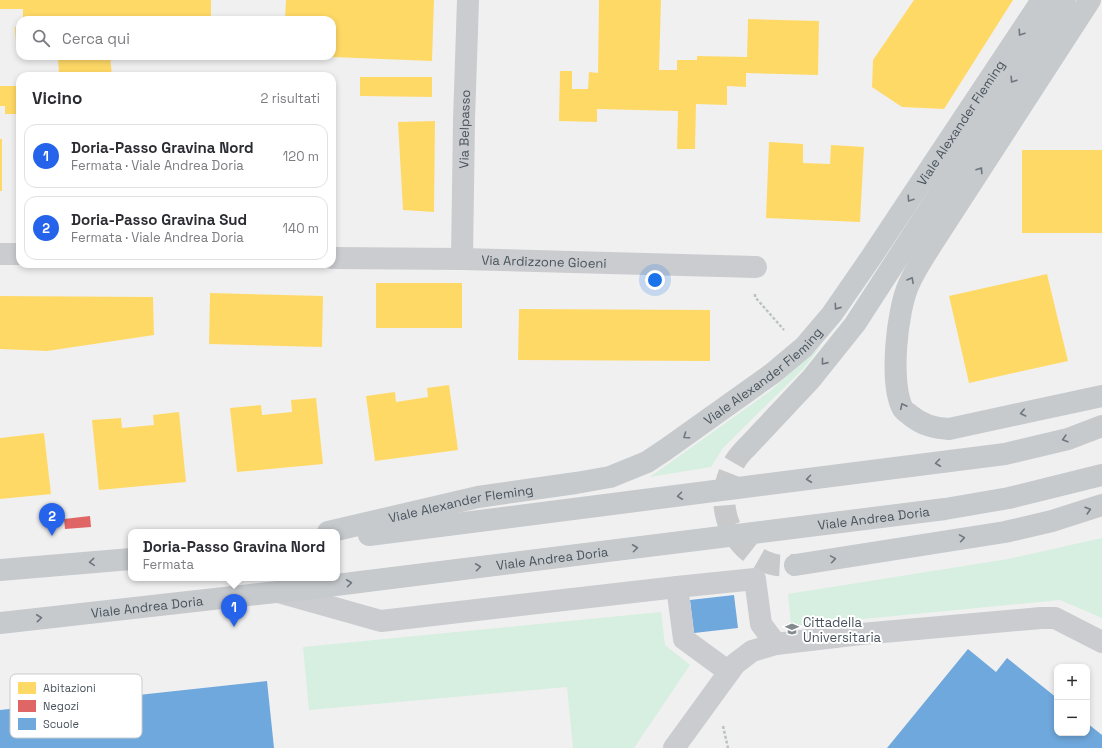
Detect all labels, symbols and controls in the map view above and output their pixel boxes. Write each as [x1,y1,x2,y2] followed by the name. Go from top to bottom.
[16,16,336,60] search box
[30,27,52,49] icon: search
[1018,28,1025,35] one-way arrow
[62,29,130,48] text: Cerca qui
[913,57,1009,189] street label: Viale Alexander Fleming
[1011,76,1018,83] one-way arrow
[32,87,82,109] text: Vicino
[455,89,474,169] street label: Via Belpasso
[261,90,320,107] text: 2 risultati
[71,138,254,157] text: Doria-Passo Gravina Nord
[43,148,49,165] text: 1
[283,148,319,165] text: 120 m
[71,157,244,174] text: Fermata · Viale Andrea Doria
[975,167,982,174] one-way arrow
[907,195,915,202] one-way arrow
[71,210,247,229] text: Doria-Passo Gravina Sud
[42,220,50,237] text: 2
[283,220,319,237] text: 140 m
[71,229,244,246] text: Fermata · Viale Andrea Doria
[481,252,607,272] street label: Via Ardizzone Gioeni
[645,270,665,290] your location
[907,277,914,284] one-way arrow
[834,303,842,310] one-way arrow
[700,324,826,429] street label: Viale Alexander Fleming
[822,358,829,365] one-way arrow
[900,403,908,410] one-way arrow
[1020,409,1026,417] one-way arrow
[683,431,690,438] one-way arrow
[1062,434,1069,443] one-way arrow
[935,458,941,467] one-way arrow
[806,474,812,483] one-way arrow
[387,481,534,527] street label: Viale Alexander Fleming
[677,491,683,500] one-way arrow
[39,503,65,536] pin: 2
[817,503,931,534] street label: Viale Andrea Doria
[1084,506,1091,515] one-way arrow
[128,529,340,581] popup
[958,535,965,543] one-way arrow
[143,537,325,556] text: Doria-Passo Gravina Nord
[495,543,610,574] street label: Viale Andrea Doria
[632,544,638,553] one-way arrow
[830,555,836,564] one-way arrow
[143,556,194,573] text: Fermata
[89,557,95,566] one-way arrow
[475,563,481,572] one-way arrow
[346,579,352,588] one-way arrow
[90,592,205,622] street label: Viale Andrea Doria
[221,594,247,627] pin: 1
[36,614,42,623] one-way arrow
[803,614,882,646] place label: Cittadella Universitaria
[784,621,800,637] school or university icon: Cittadella Universitaria
[1054,664,1090,736] map controls
[1054,664,1090,700] button: +
[10,674,142,738] legend
[43,681,96,695] text: Abitazioni
[43,699,79,713] text: Negozi
[1054,700,1090,736] button: −
[43,717,79,731] text: Scuole

